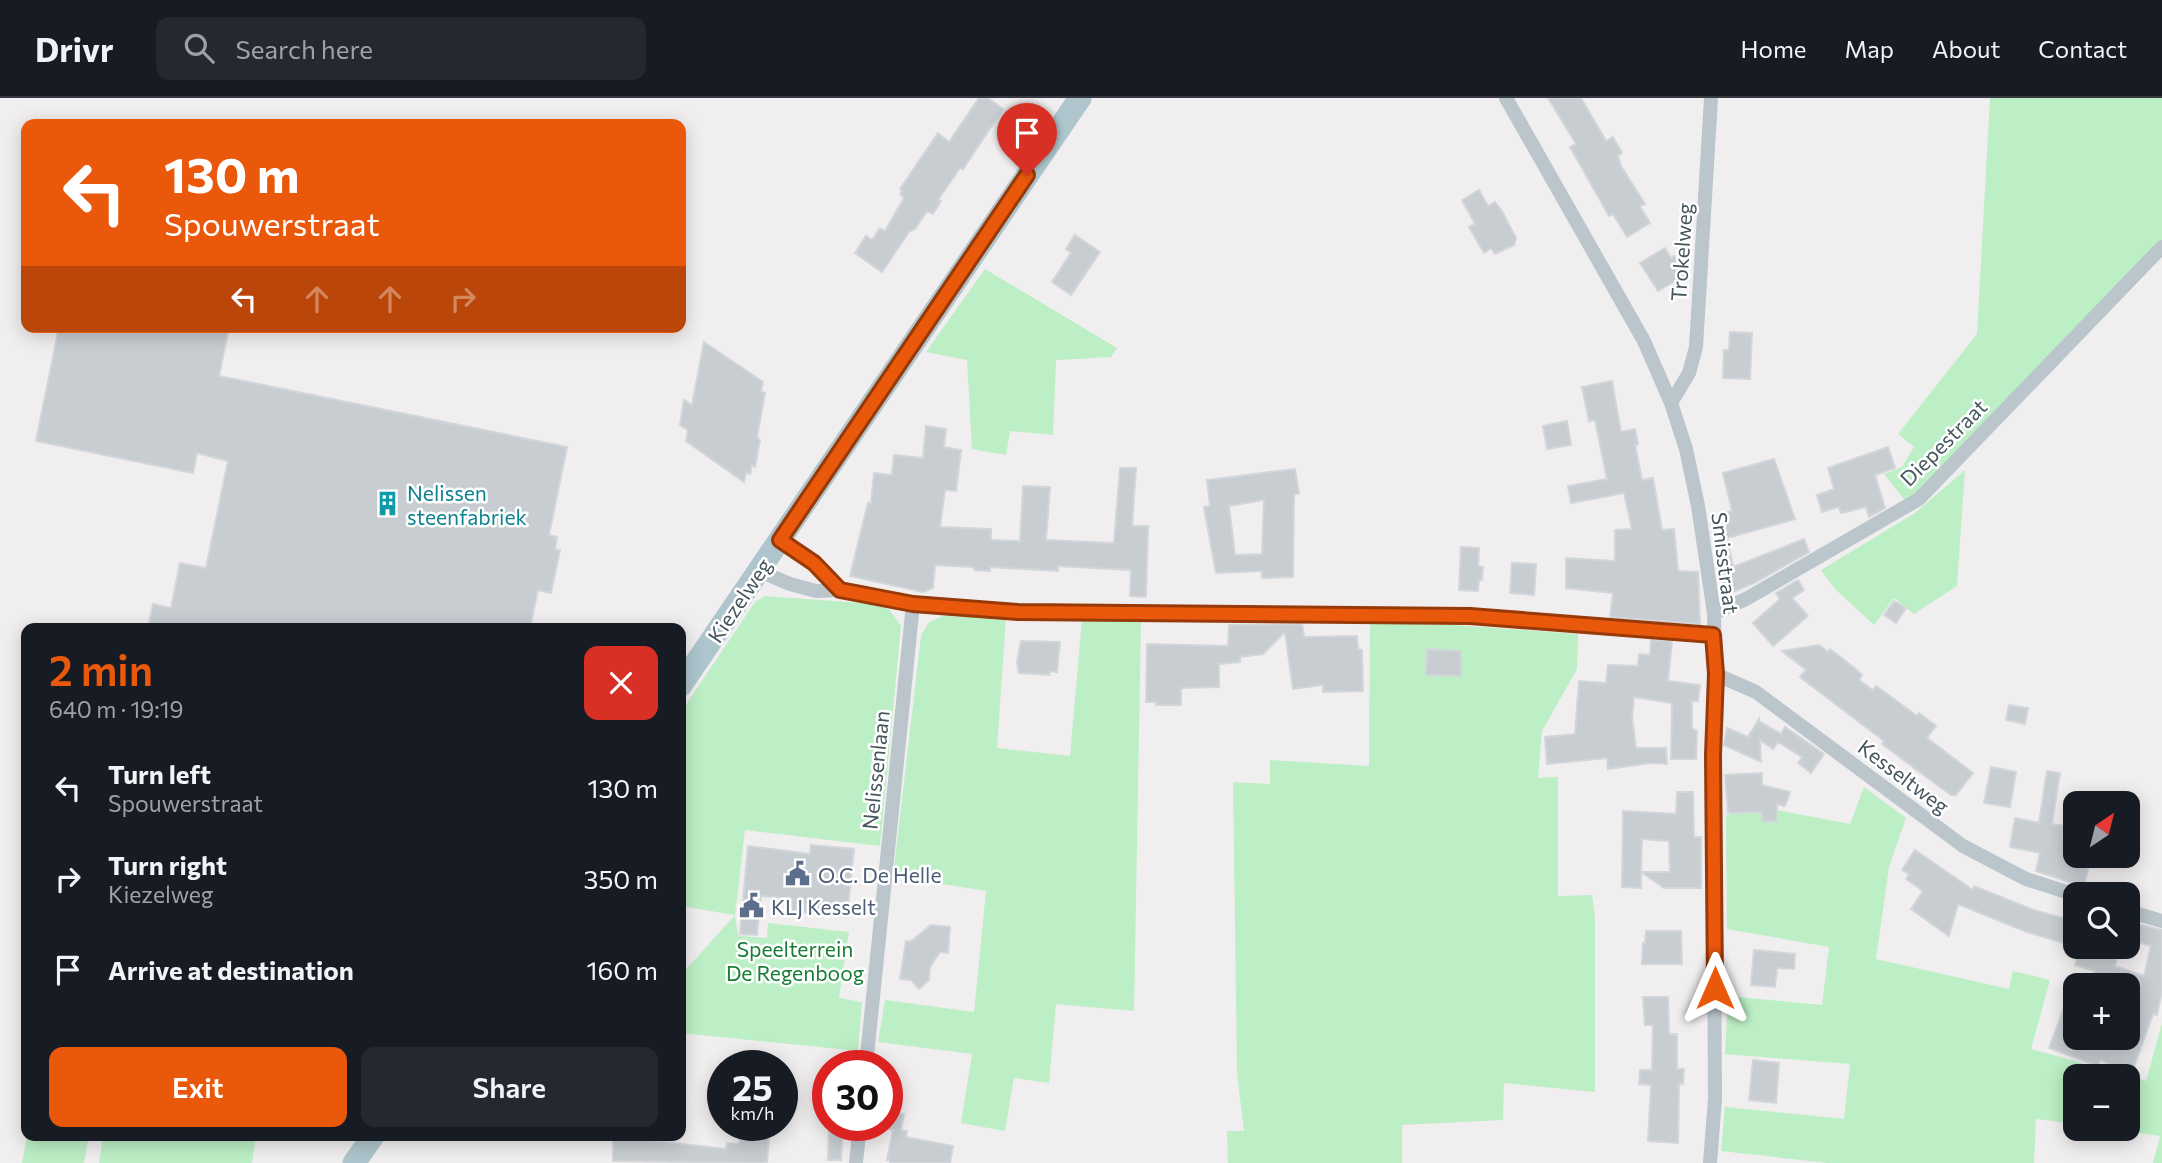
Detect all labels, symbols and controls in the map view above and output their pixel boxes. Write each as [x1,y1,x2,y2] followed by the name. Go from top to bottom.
[156,17,646,80] search box
[35,28,114,69] text: Drivr
[180,29,218,67] icon: search
[236,33,373,64] text: Search here
[1741,34,1807,63] text: Home
[1845,34,1894,63] text: Map
[1932,34,2000,63] text: About
[2038,34,2127,63] text: Contact
[997,103,1057,175] pin
[1008,114,1046,152] icon: arrive
[164,143,299,203] text: 130 m
[49,147,140,238] icon: left
[1665,202,1697,302] street label: Trokelweg
[164,203,380,243] text: Spouwerstraat
[225,280,263,318] icon: left
[298,280,336,318] icon: ahead
[371,280,409,318] icon: ahead
[444,280,482,318] icon: right
[1894,393,1992,491] street label: Diepestraat
[407,480,527,529] place label: Nelissen steenfabriek
[373,490,401,518] building icon: Nelissen steenfabriek
[1707,511,1745,615] street label: Smisstraat
[702,553,776,647] street label: Kiezelweg
[49,643,153,695] text: 2 min
[584,646,658,720] button: close
[49,695,184,723] text: 640 m · 19:19
[856,709,894,831] street label: Nelissenlaan
[1854,734,1954,818] street label: Kesseltweg
[108,758,211,789] text: Turn left
[49,769,87,807] icon: left
[587,772,658,803] text: 130 m
[108,789,263,817] text: Spouwerstraat
[2063,791,2140,868] north arrow
[2063,791,2140,1141] map controls
[108,849,227,880] text: Turn right
[49,860,87,898] icon: right
[784,860,812,888] public building icon: O.C. De Helle
[818,862,941,887] place label: O.C. De Helle
[584,863,658,894] text: 350 m
[108,880,213,908] text: Kiezelweg
[2063,882,2140,959] button: search
[737,892,765,920] public building icon: KLJ Kesselt
[771,894,876,919] place label: KLJ Kesselt
[726,936,864,985] park label: Speelterrein De Regenboog
[49,951,87,989] icon: arrive
[1678,951,1752,1025] position arrow
[108,954,354,985] text: Arrive at destination
[586,954,658,985] text: 160 m
[2063,973,2140,1050] button: +
[49,1047,347,1127] button: Exit
[361,1047,658,1127] button: Share
[812,1050,903,1141] speed limit sign: 30
[2063,1064,2140,1141] button: −
[732,1065,773,1108] text: 25
[731,1102,774,1124] text: km/h

